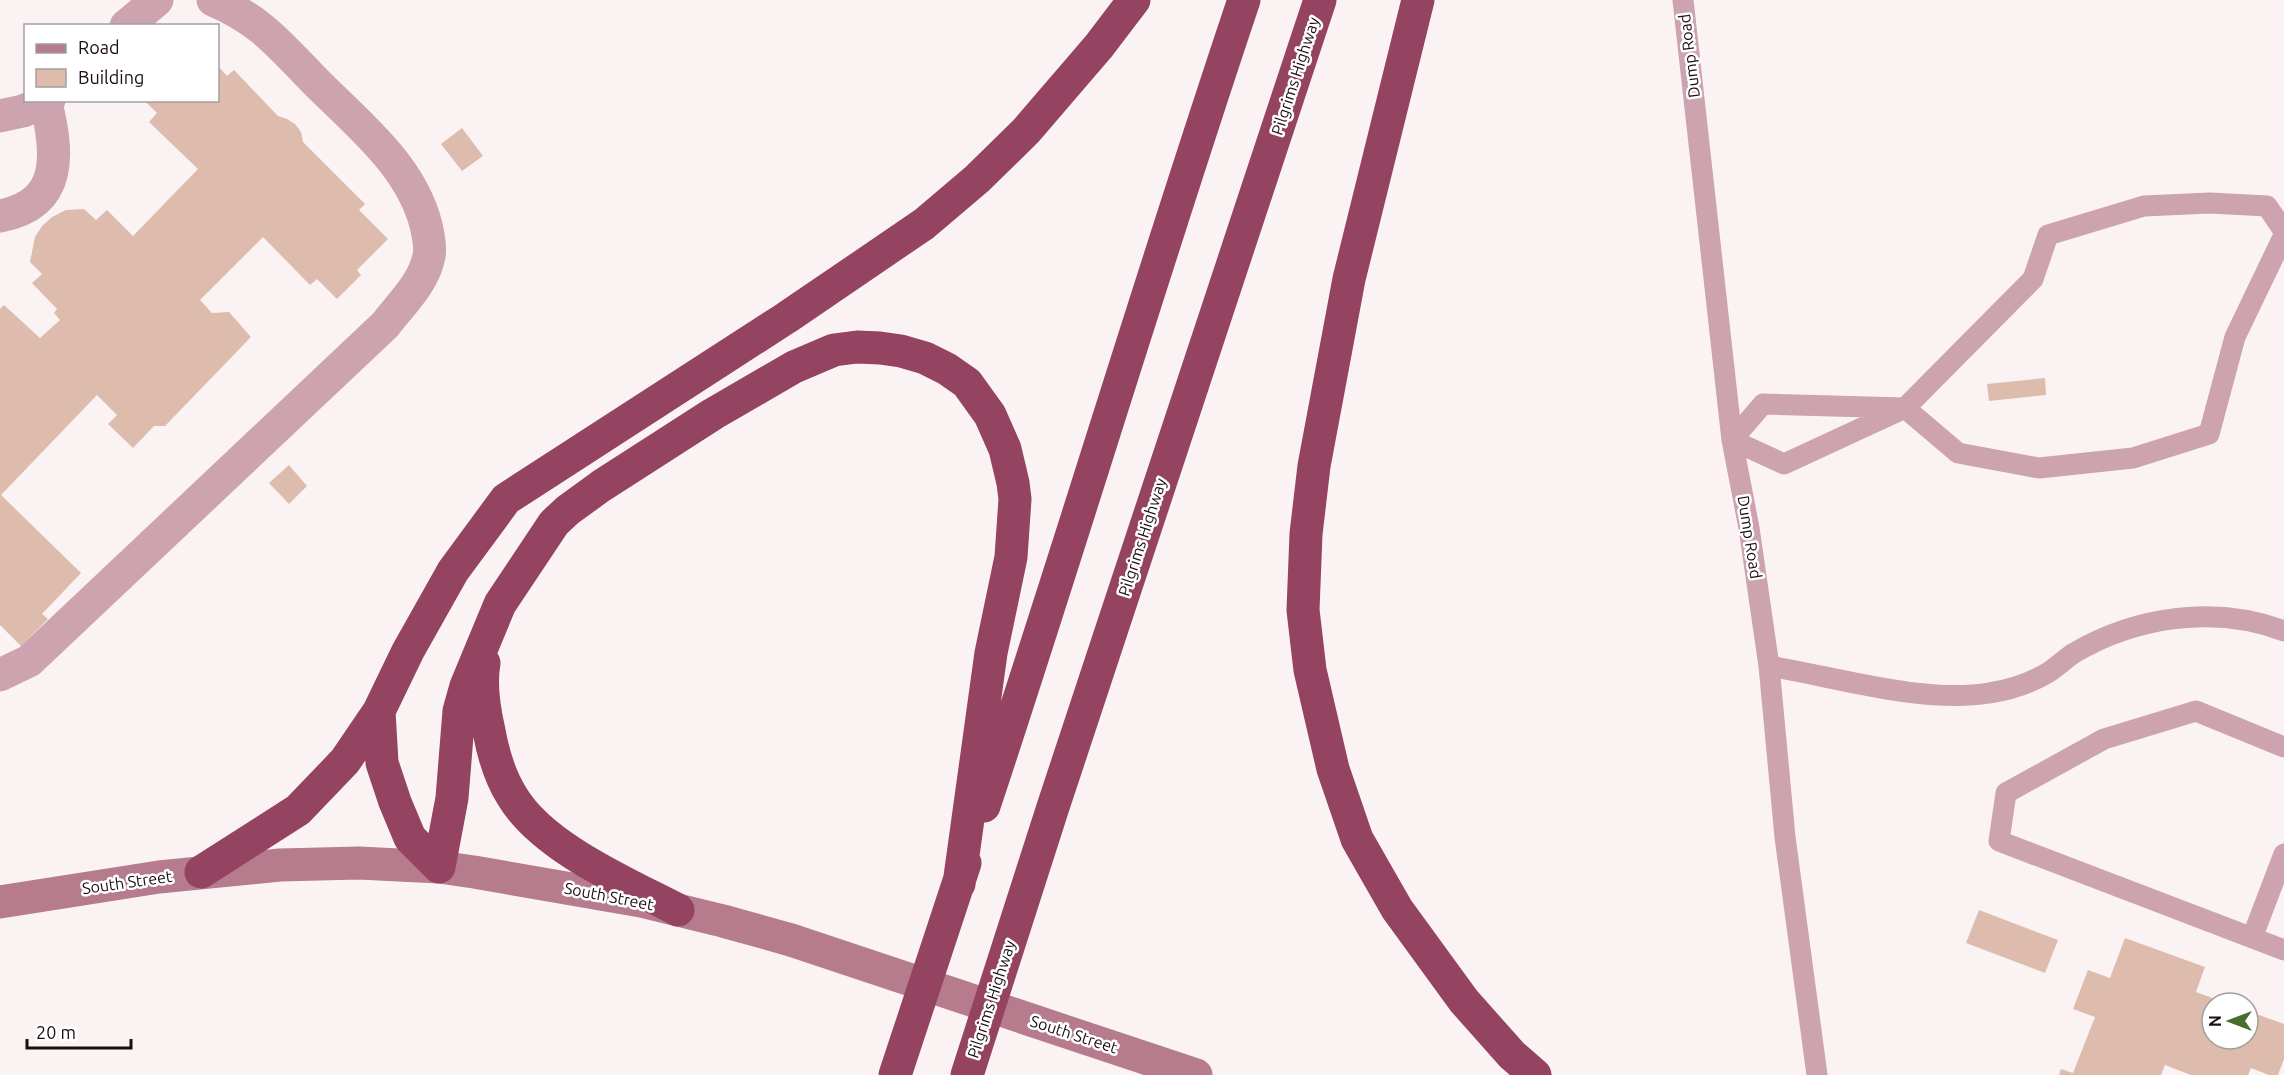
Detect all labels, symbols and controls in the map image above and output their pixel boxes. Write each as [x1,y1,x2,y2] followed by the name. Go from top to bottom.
[1675,13,1703,99] street label: Dump Road
[1267,15,1323,137] street label: Pilgrims Highway
[24,24,219,102] legend
[78,37,120,57] text: Road
[78,67,144,87] text: Building
[1114,476,1170,598] street label: Pilgrims Highway
[1735,494,1765,580] street label: Dump Road
[81,867,174,897] street label: South Street
[563,879,656,914] street label: South Street
[963,938,1019,1060] street label: Pilgrims Highway
[2200,991,2260,1051] north arrow
[1028,1011,1121,1057] street label: South Street
[27,1012,130,1050] scale bar
[2206,1015,2224,1027] text: N
[36,1022,76,1042] text: 20 m

